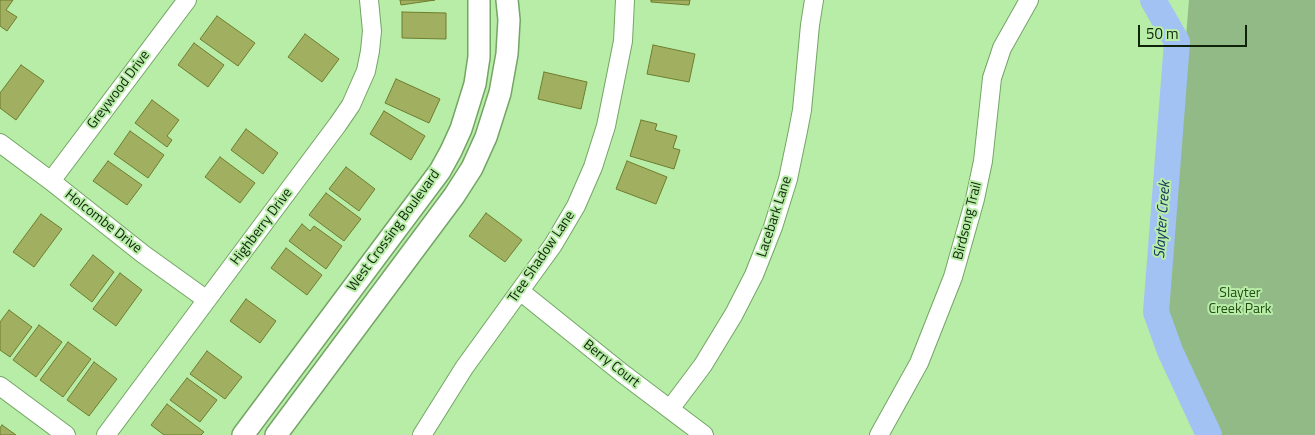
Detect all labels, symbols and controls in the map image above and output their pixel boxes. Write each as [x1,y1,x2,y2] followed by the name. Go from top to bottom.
[1140,15,1249,47] scale bar
[1146,22,1179,45] text: 50 m
[84,48,154,132] street label: Greywood Drive
[344,167,444,295] street label: West Crossing Boulevard
[754,174,796,260] street label: Lacebark Lane
[950,180,986,262] street label: Birdsong Trail
[1151,181,1175,259] water label: Slayter Creek
[228,185,296,269] street label: Highberry Drive
[61,187,145,257] street label: Holcombe Drive
[505,208,579,306] street label: Tree Shadow Lane
[1209,286,1271,318] park label: Slayter Creek Park
[579,337,643,391] street label: Berry Court

